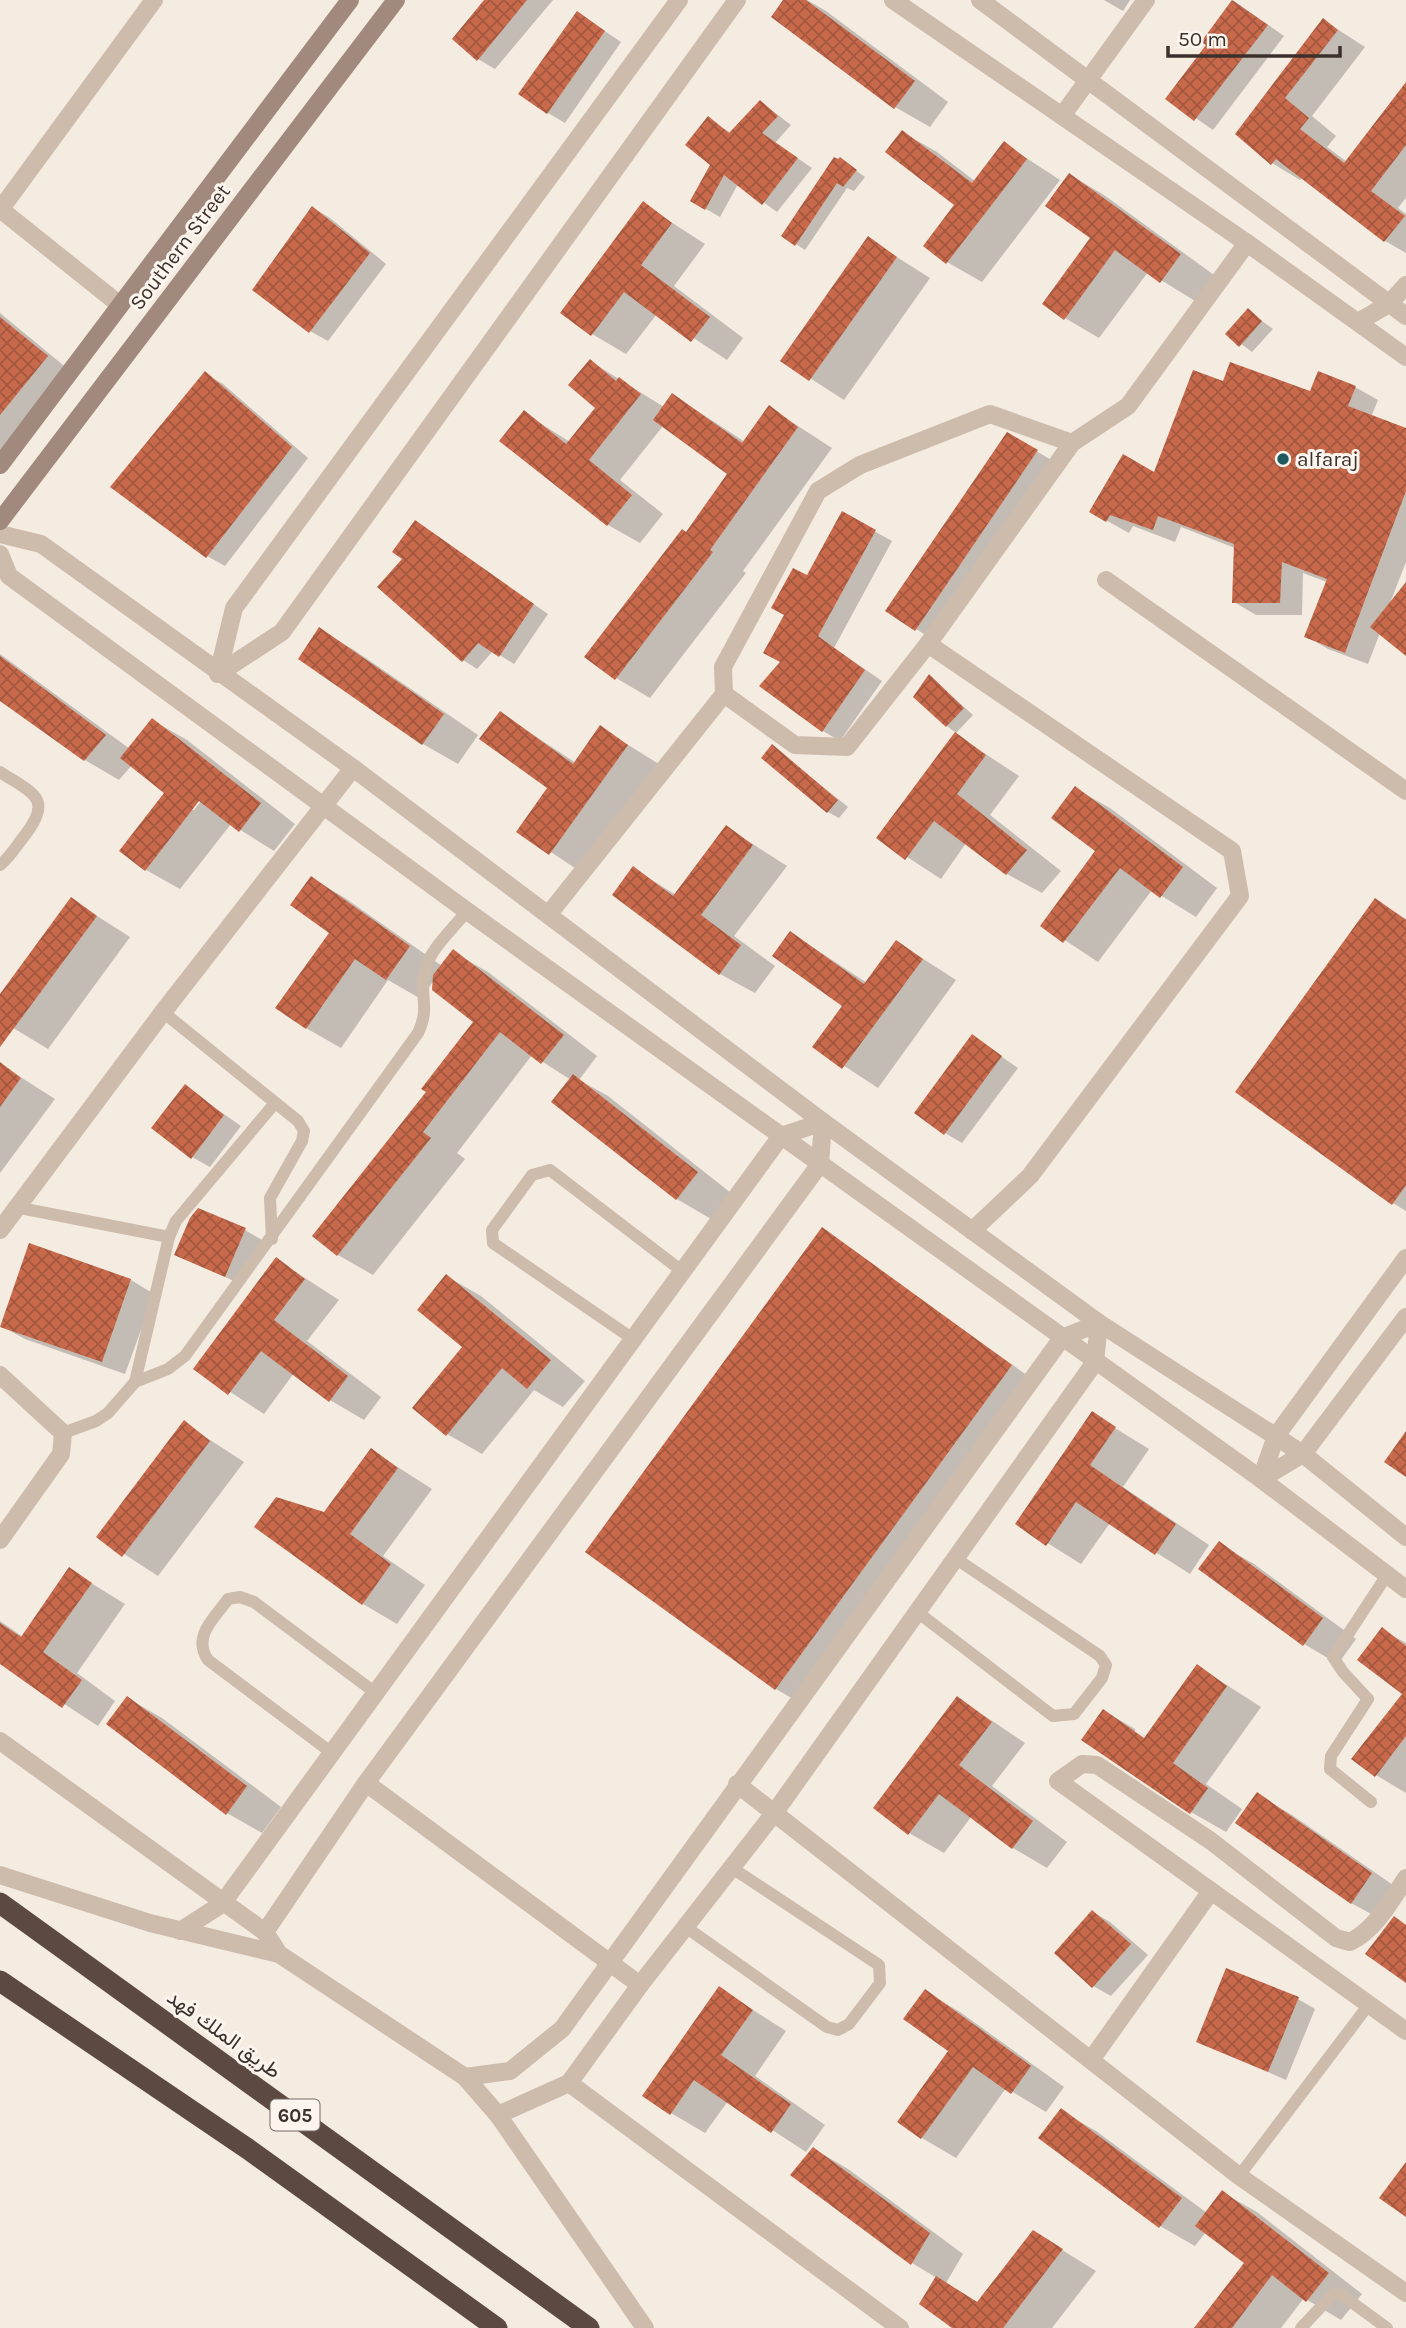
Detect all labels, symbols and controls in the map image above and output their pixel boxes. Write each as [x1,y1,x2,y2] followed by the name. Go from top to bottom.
[1168,14,1340,58] scale bar
[1178,27,1227,51] text: 50 m
[125,179,235,315] street label: Southern Street
[1297,447,1359,471] place label: alfaraj
[1275,451,1291,467] marker: alfaraj
[162,1985,285,2084] street label: طريق الملك فهد
[270,2100,320,2130] road number: 605

